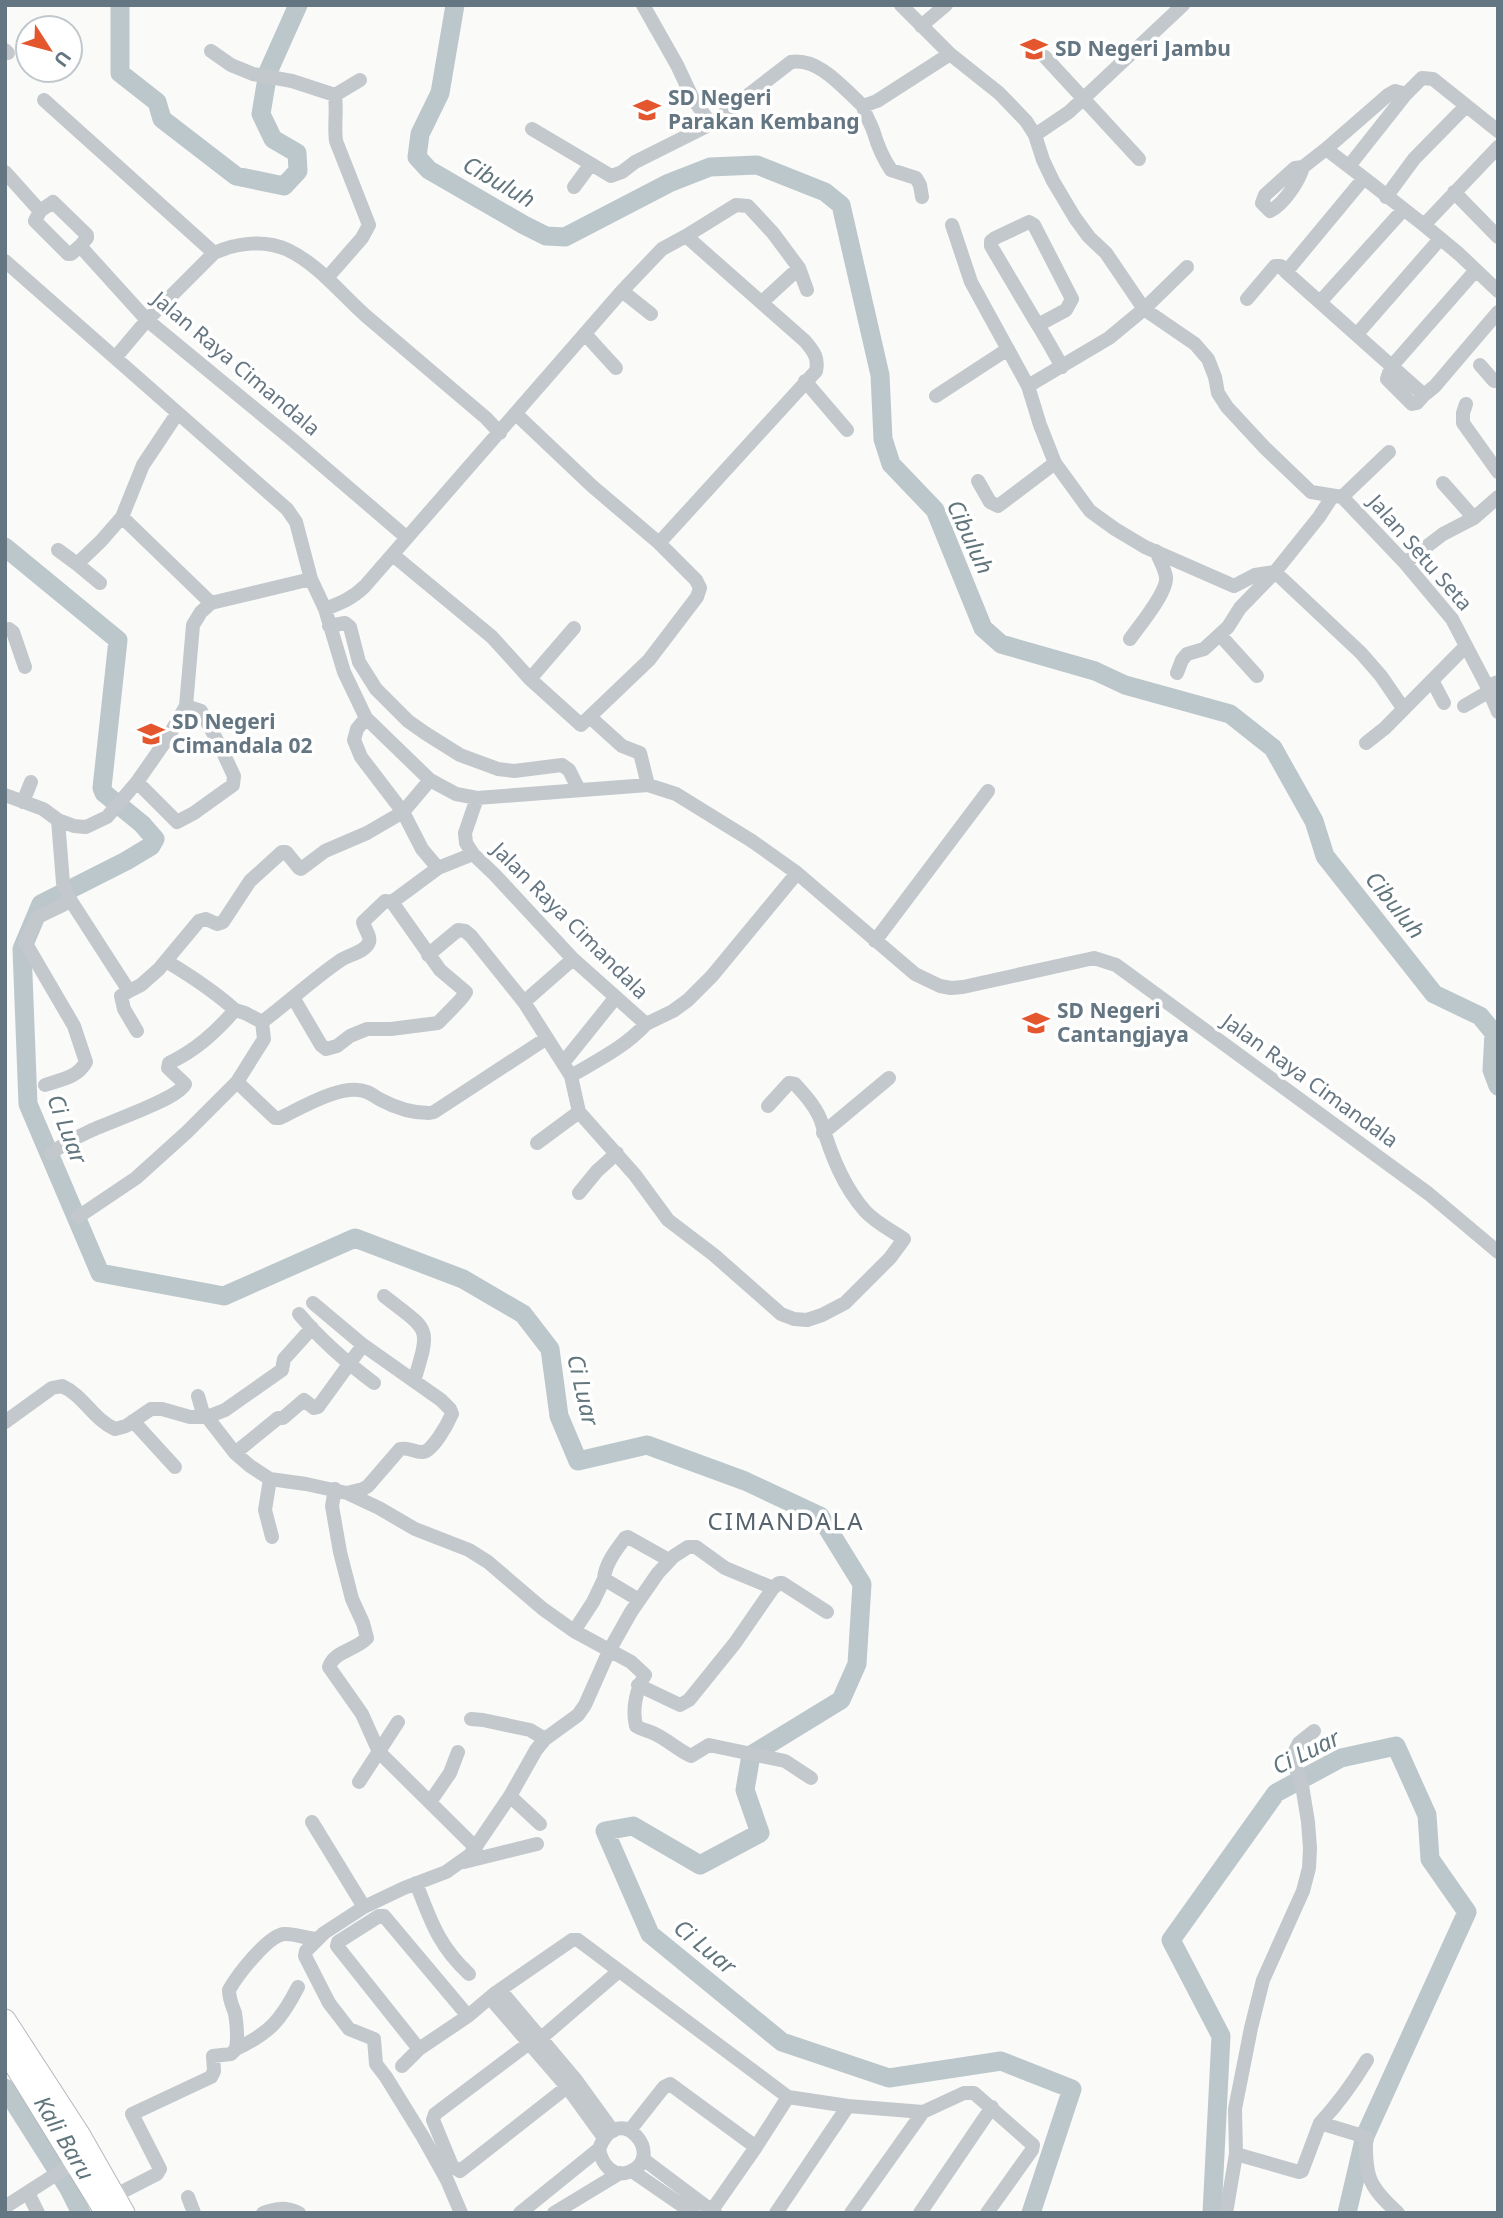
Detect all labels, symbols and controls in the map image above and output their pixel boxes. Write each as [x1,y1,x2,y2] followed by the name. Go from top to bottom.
[14,14,84,84] north arrow
[1019,34,1049,64] school or university icon: SD Negeri Jambu
[1055,34,1231,62] place label: SD Negeri Jambu
[48,46,77,72] text: U
[668,83,860,135] place label: SD Negeri Parakan Kembang
[632,95,662,125] school or university icon: SD Negeri Parakan Kembang
[457,148,542,215] water label: Cibuluh
[145,283,326,442] street label: Jalan Raya Cimandala
[1361,487,1479,616] street label: Jalan Setu Seta
[940,494,1002,579] water label: Cibuluh
[172,707,313,759] place label: SD Negeri Cimandala 02
[136,719,166,749] school or university icon: SD Negeri Cimandala 02
[485,834,655,1005] street label: Jalan Raya Cimandala
[1359,864,1433,945] water label: Cibuluh
[1057,996,1189,1048] place label: SD Negeri Cantangjaya
[1215,1006,1404,1154] street label: Jalan Raya Cimandala
[1021,1008,1051,1038] school or university icon: SD Negeri Cantangjaya
[40,1089,96,1169] water label: Ci Luar
[560,1351,608,1429] water label: Ci Luar
[708,1504,864,1537] district label: CIMANDALA
[1266,1721,1346,1781] water label: Ci Luar
[668,1911,744,1982] water label: Ci Luar
[27,2089,103,2186] water label: Kali Baru

